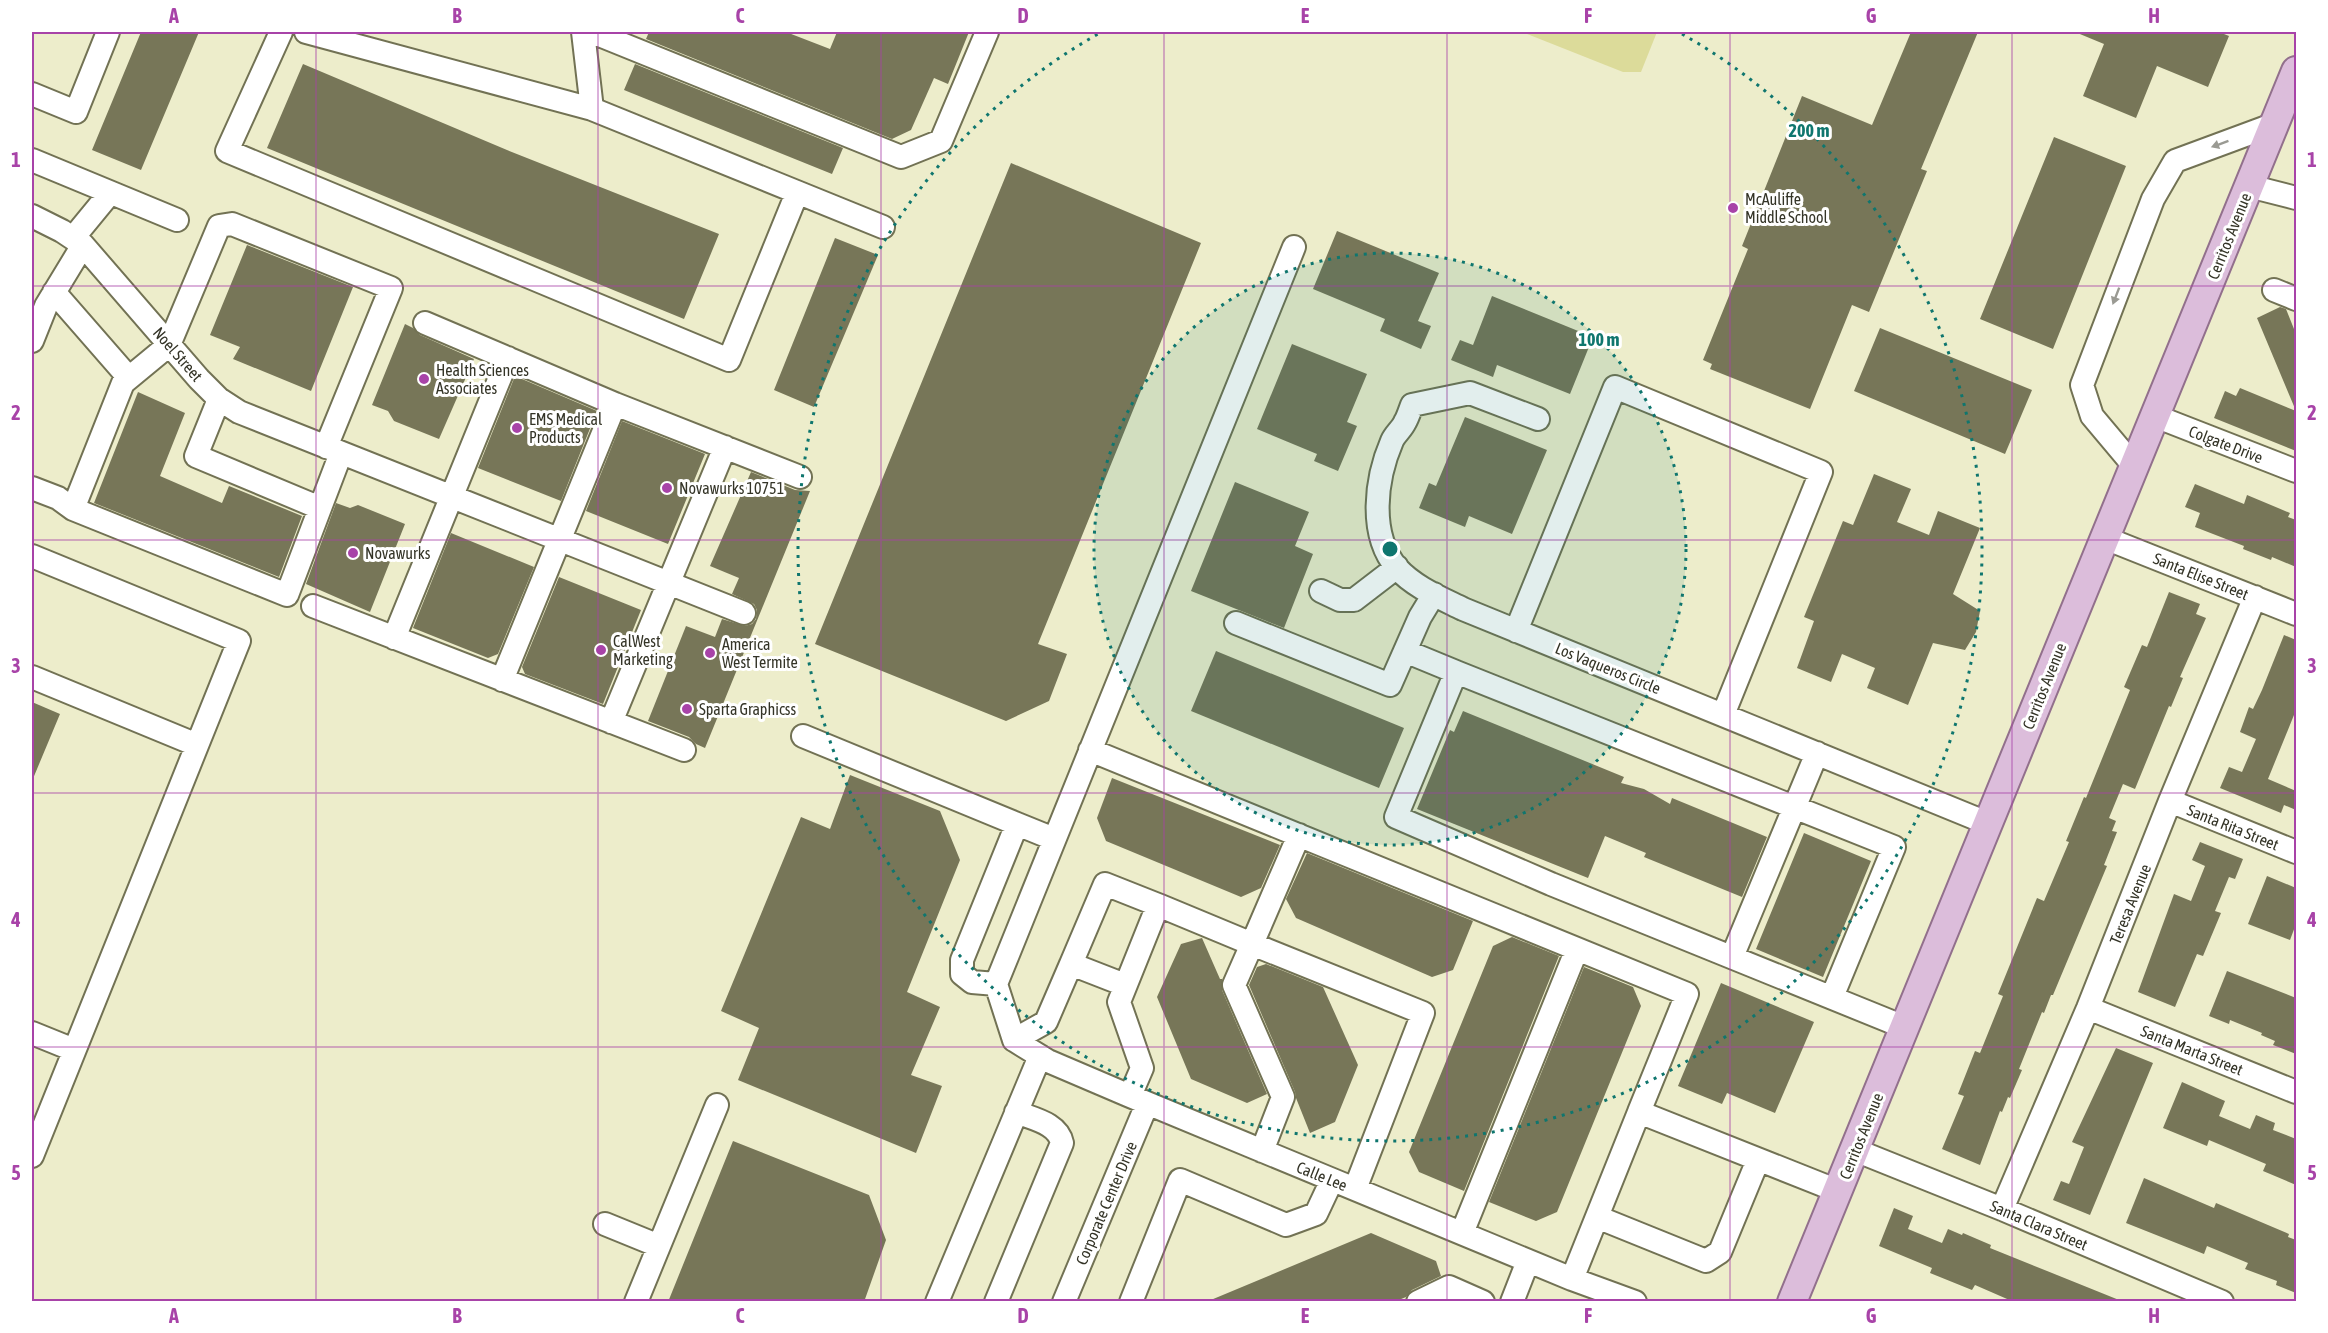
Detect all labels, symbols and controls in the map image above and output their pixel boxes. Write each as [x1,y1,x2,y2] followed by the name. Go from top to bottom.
[168,4,179,27] text: A
[452,4,462,27] text: B
[736,4,745,27] text: C
[1017,4,1029,27] text: D
[1301,4,1310,27] text: E
[1584,4,1592,27] text: F
[1866,4,1877,27] text: G
[2148,4,2160,27] text: H
[1789,120,1829,141] text: 200 m
[2211,140,2229,150] one-way arrow
[11,148,21,171] text: 1
[2307,148,2317,171] text: 1
[1745,190,1829,226] place label: McAuliffe Middle School
[2203,190,2255,282] street label: Cerritos Avenue
[1726,201,1740,215] marker: McAuliffe Middle School
[2111,287,2121,305] one-way arrow
[150,323,207,385] street label: Noel Street
[1579,329,1619,350] text: 100 m
[436,361,529,397] place label: Health Sciences Associates
[417,372,431,386] marker: Health Sciences Associates
[11,401,21,424] text: 2
[2307,401,2317,424] text: 2
[529,410,603,446] place label: EMS Medical Products
[510,421,524,435] marker: EMS Medical Products
[2186,422,2265,467] street label: Colgate Drive
[679,479,784,497] place label: Novawurks 10751
[660,481,674,495] marker: Novawurks 10751
[1380,539,1400,559] centre of rings
[365,544,431,562] place label: Novawurks
[346,546,360,560] marker: Novawurks
[2151,549,2252,603] street label: Santa Elise Street
[613,632,673,669] place label: CalWest Marketing
[722,635,798,671] place label: America West Termite
[1552,639,1663,698] street label: Los Vaqueros Circle
[2018,640,2070,732] street label: Cerritos Avenue
[594,643,608,657] marker: CalWest Marketing
[703,646,717,660] marker: America West Termite
[11,654,21,677] text: 3
[2307,654,2317,677] text: 3
[699,700,796,719] place label: Sparta Graphicss
[680,702,694,716] marker: Sparta Graphicss
[2185,800,2282,854] street label: Santa Rita Street
[2106,861,2154,947] street label: Teresa Avenue
[10,908,21,931] text: 4
[2306,908,2317,931] text: 4
[2138,1021,2246,1079] street label: Santa Marta Street
[1835,1090,1887,1182] street label: Cerritos Avenue
[1072,1139,1141,1268] street label: Corporate Center Drive
[1294,1158,1350,1194] street label: Calle Lee
[11,1161,21,1184] text: 5
[2307,1161,2317,1184] text: 5
[1988,1196,2091,1254] street label: Santa Clara Street
[168,1304,179,1327] text: A
[452,1304,462,1327] text: B
[736,1304,745,1327] text: C
[1017,1304,1029,1327] text: D
[1301,1304,1310,1327] text: E
[1584,1304,1592,1327] text: F
[1866,1304,1877,1327] text: G
[2148,1304,2160,1327] text: H

